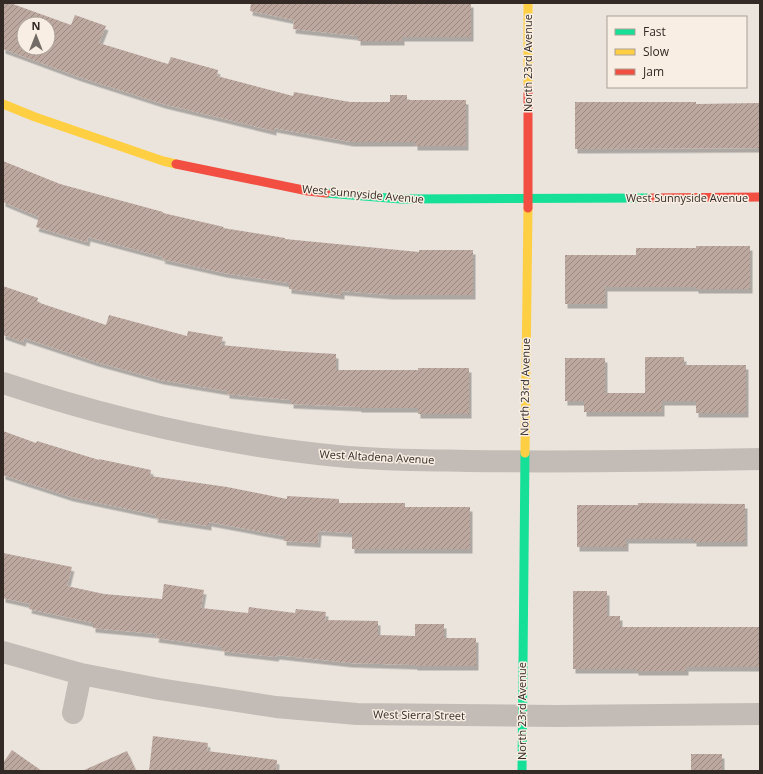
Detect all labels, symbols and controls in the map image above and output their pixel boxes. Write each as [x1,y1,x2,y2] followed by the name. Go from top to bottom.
[520,14,535,112] street label: North 23rd Avenue
[16,16,56,56] north arrow
[607,16,747,88] legend
[32,18,40,33] text: N
[643,23,666,40] text: Fast
[643,43,670,60] text: Slow
[642,63,664,80] text: Jam
[302,181,425,206] street label: West Sunnyside Avenue
[626,190,748,205] street label: West Sunnyside Avenue
[516,338,533,436] street label: North 23rd Avenue
[319,446,435,467] street label: West Altadena Avenue
[514,662,529,760] street label: North 23rd Avenue
[373,706,465,723] street label: West Sierra Street

